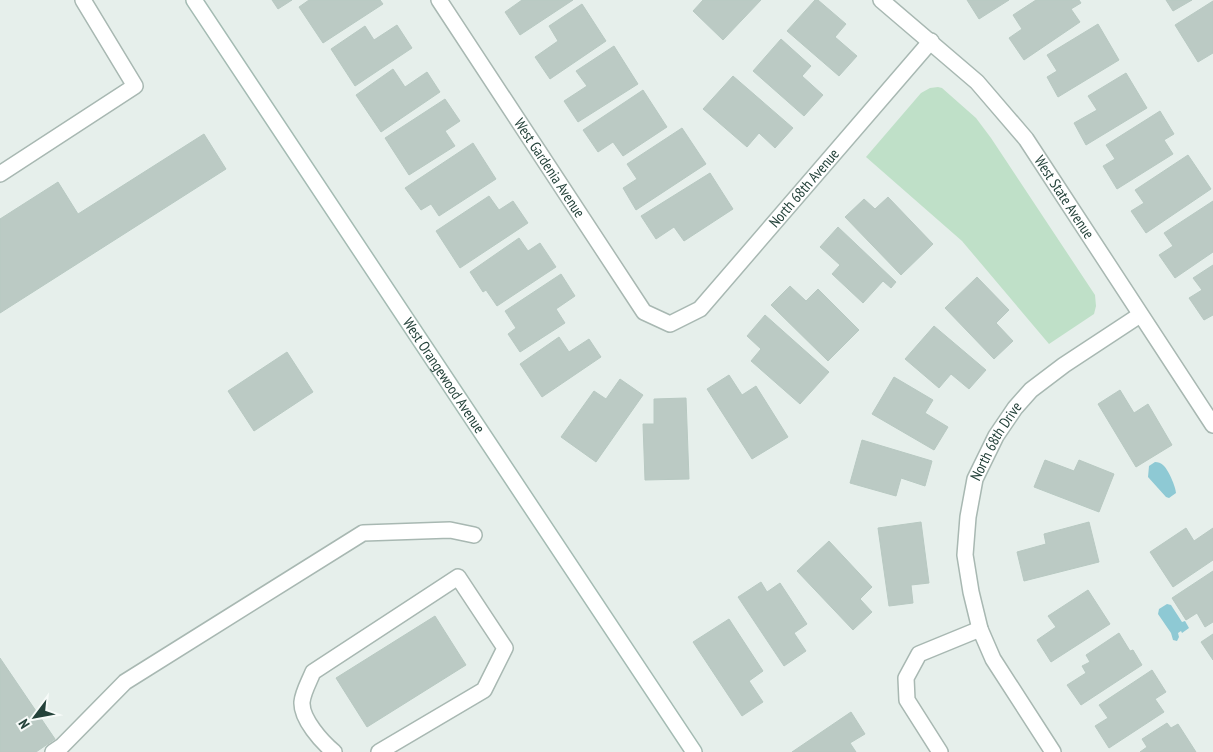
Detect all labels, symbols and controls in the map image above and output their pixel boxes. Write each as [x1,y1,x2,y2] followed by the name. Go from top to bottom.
[510,114,589,221] street label: West Gardenia Avenue
[765,145,843,231] street label: North 68th Avenue
[1030,152,1099,242] street label: West State Avenue
[399,314,489,437] street label: West Orangewood Avenue
[966,397,1025,483] street label: North 68th Drive
[10,692,60,742] north arrow
[14,716,34,732] text: N

